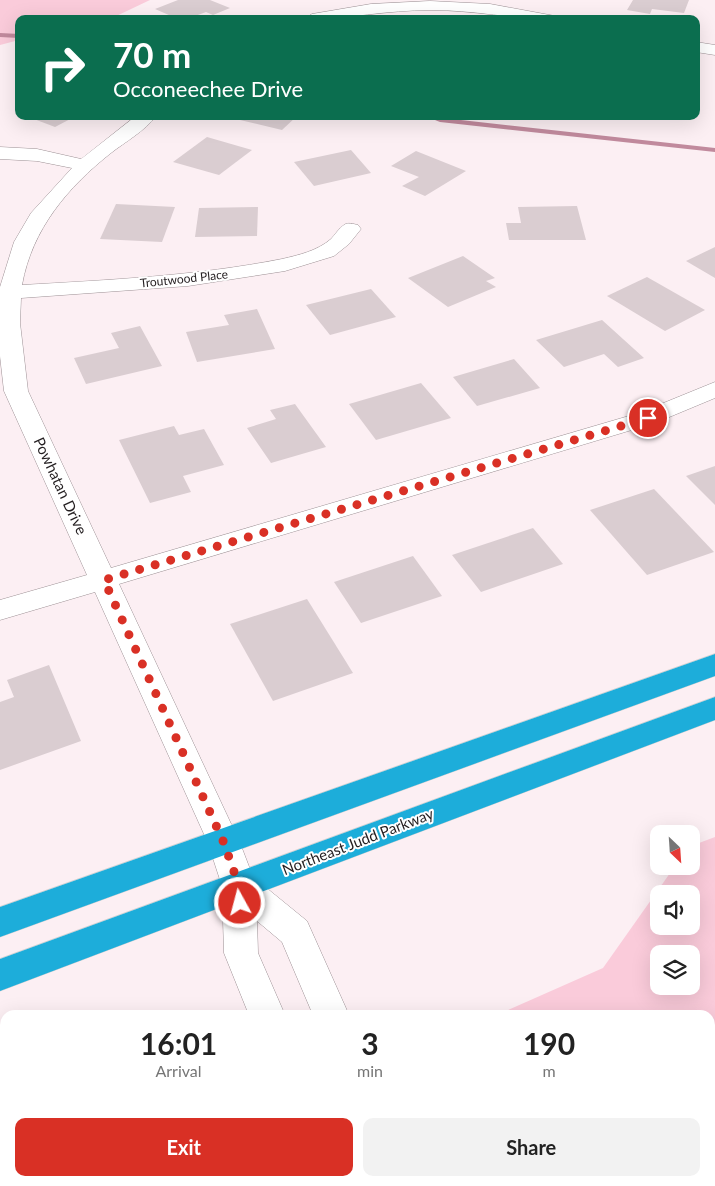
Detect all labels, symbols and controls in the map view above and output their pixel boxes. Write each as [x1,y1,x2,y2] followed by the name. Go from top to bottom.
[113,33,191,75] text: 70 m
[30,35,95,100] icon: right
[113,75,303,102] text: Occoneechee Drive
[139,266,229,291] street label: Troutwood Place
[627,397,669,439] pin
[634,404,662,432] icon: arrive
[30,434,91,537] street label: Powhatan Drive
[279,804,436,878] street label: Northeast Judd Parkway
[650,825,700,875] north arrow
[650,825,700,995] map controls
[213,876,265,928] position arrow
[650,885,700,935] button: sound
[650,945,700,995] button: layers
[140,1025,217,1061] text: 16:01
[361,1025,379,1061] text: 3
[523,1025,575,1061] text: 190
[155,1061,202,1080] text: Arrival
[357,1061,383,1080] text: min
[542,1061,556,1080] text: m
[15,1118,353,1176] button: Exit
[363,1118,700,1176] button: Share

